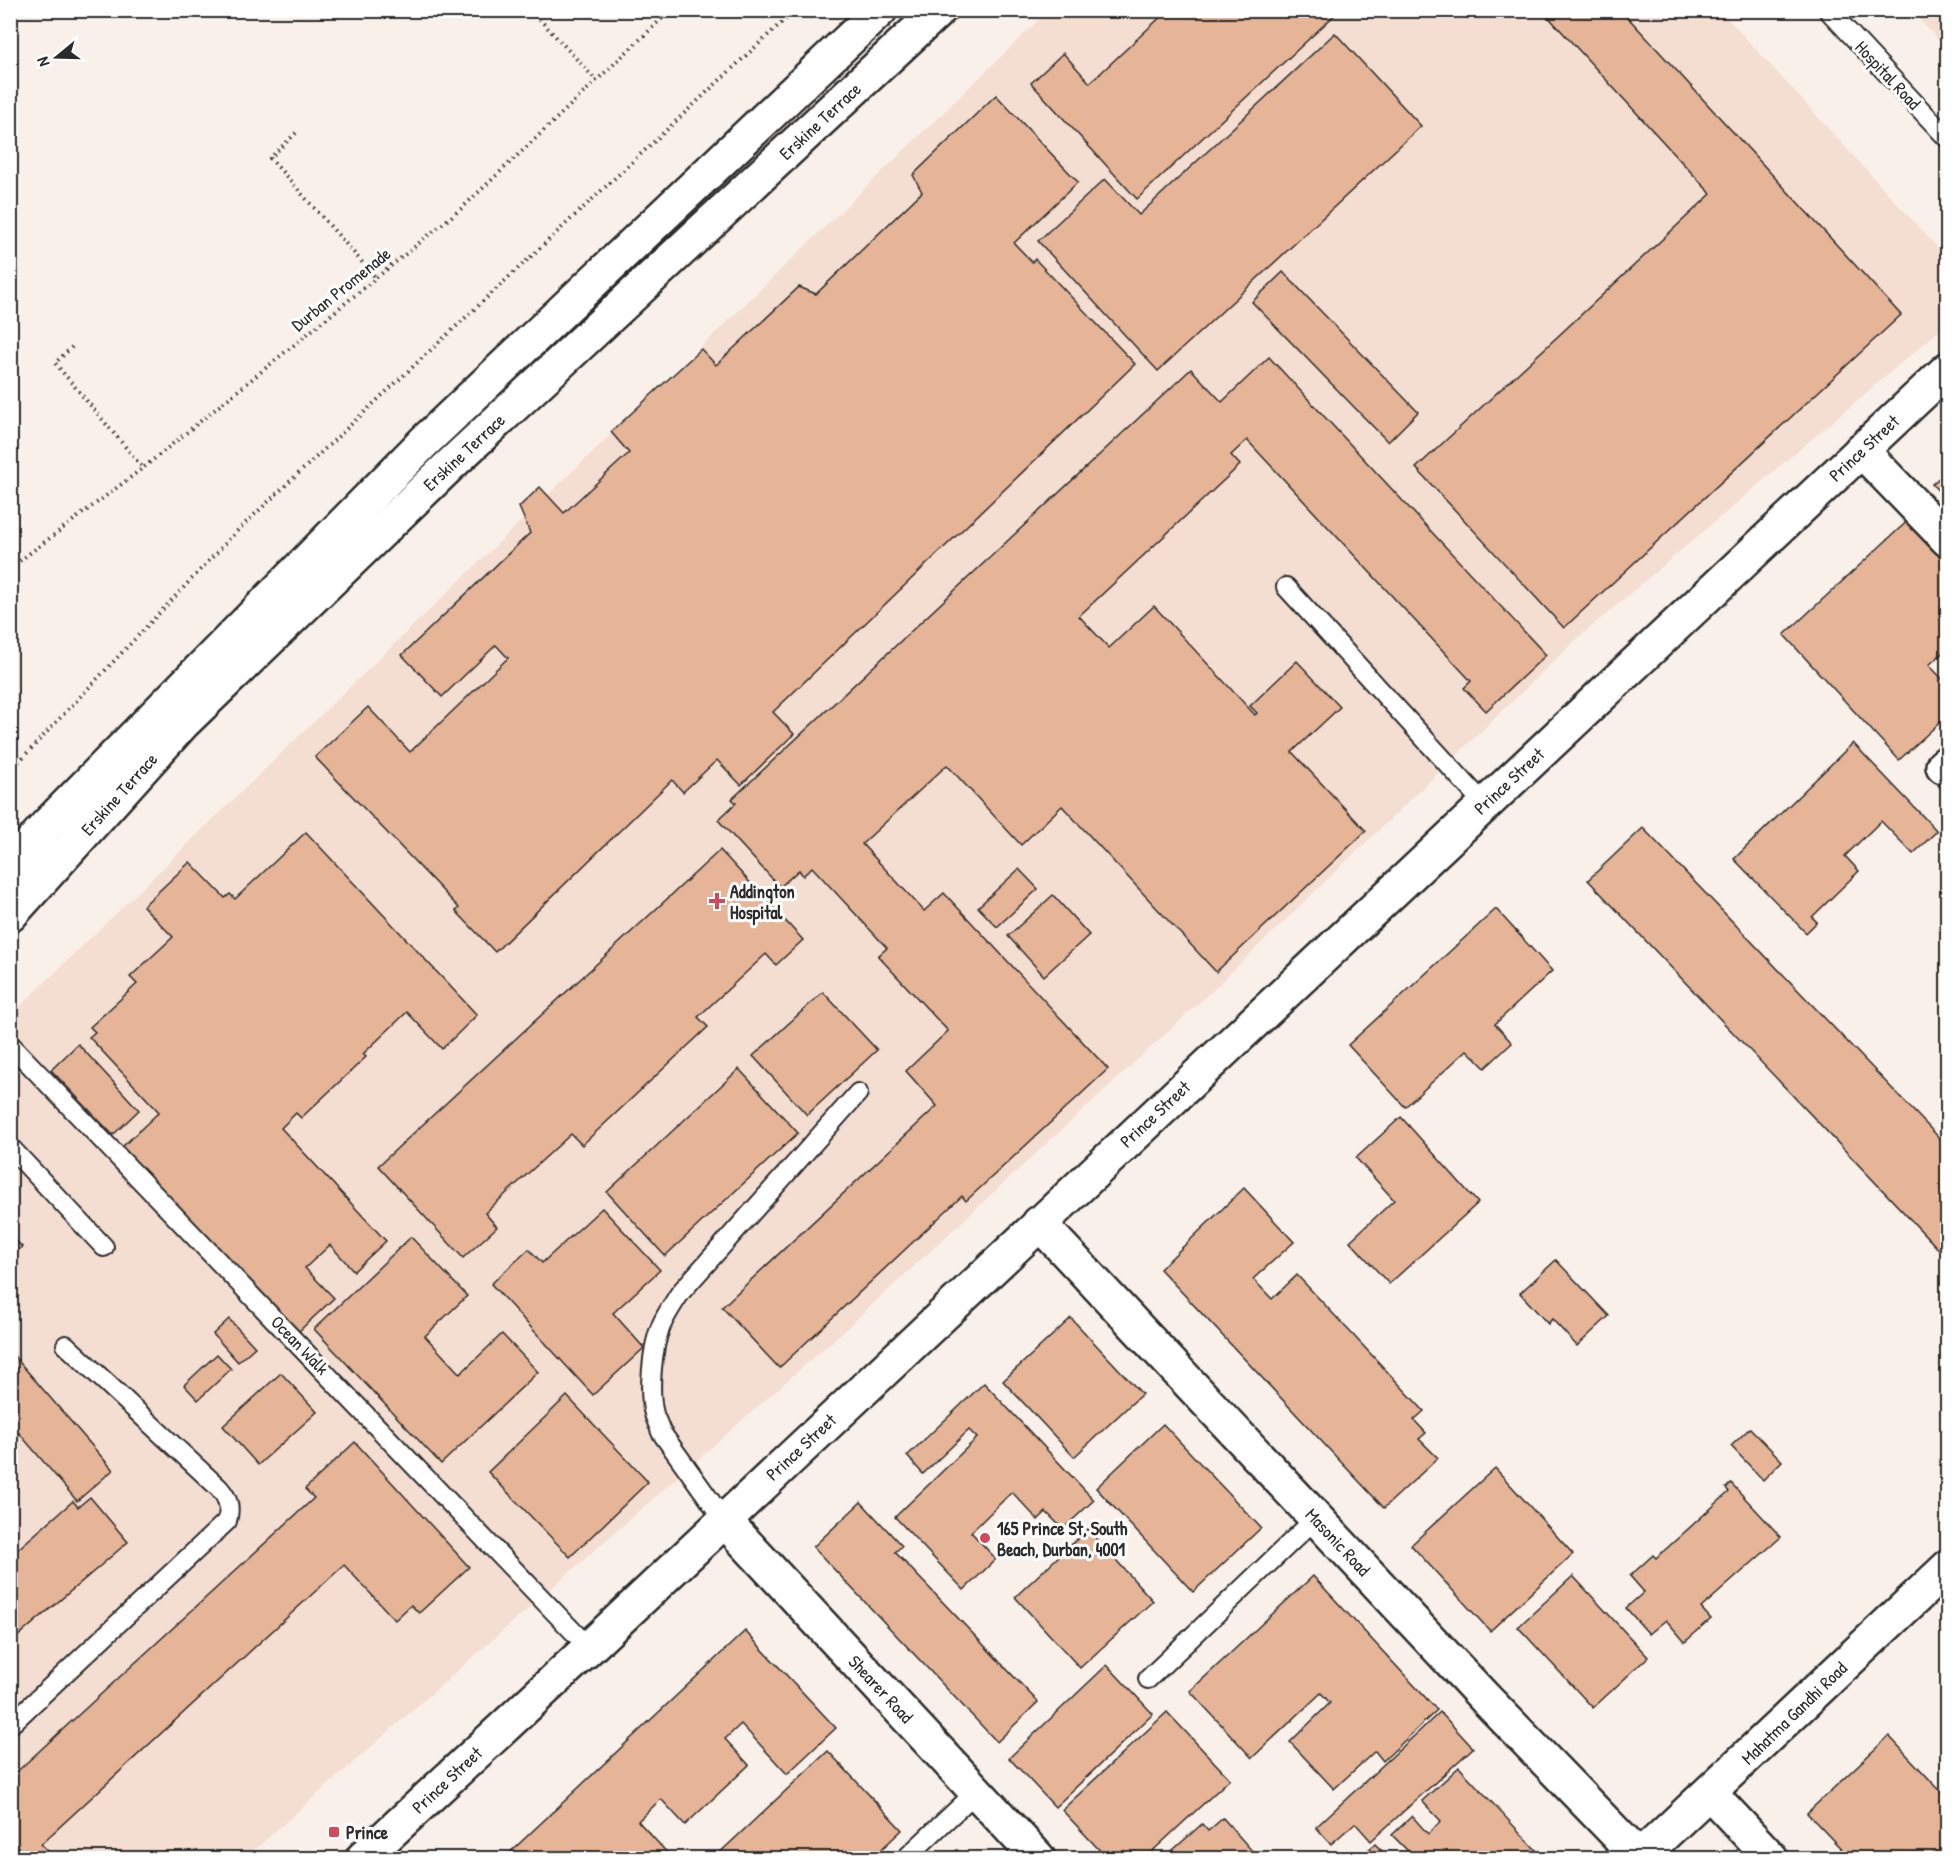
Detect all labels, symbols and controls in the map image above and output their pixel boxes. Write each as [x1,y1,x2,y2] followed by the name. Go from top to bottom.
[27,27,87,87] north arrow
[1850,35,1926,115] street label: Hospital Road
[31,54,55,69] text: N
[774,77,866,165] street label: Erskine Terrace
[286,241,396,337] street label: Durban Promenade
[418,408,510,496] street label: Erskine Terrace
[1823,408,1905,487] street label: Prince Street
[1468,741,1550,820] street label: Prince Street
[75,747,163,841] street label: Erskine Terrace
[730,879,795,926] place label: Addington Hospital
[708,892,726,910] marker: Addington Hospital
[1114,1074,1196,1153] street label: Prince Street
[265,1310,335,1381] street label: Ocean Walk
[760,1407,842,1486] street label: Prince Street
[1300,1502,1376,1582] street label: Masonic Road
[997,1516,1128,1562] place label: 165 Prince St, South Beach, Durban, 4001
[978,1531,992,1545] marker: 165 Prince St, South Beach, Durban, 4001
[843,1649,919,1729] street label: Shearer Road
[1736,1656,1852,1770] street label: Mahatma Gandhi Road
[406,1740,488,1819] street label: Prince Street
[346,1820,389,1845] place label: Prince
[327,1825,341,1839] marker: Prince

